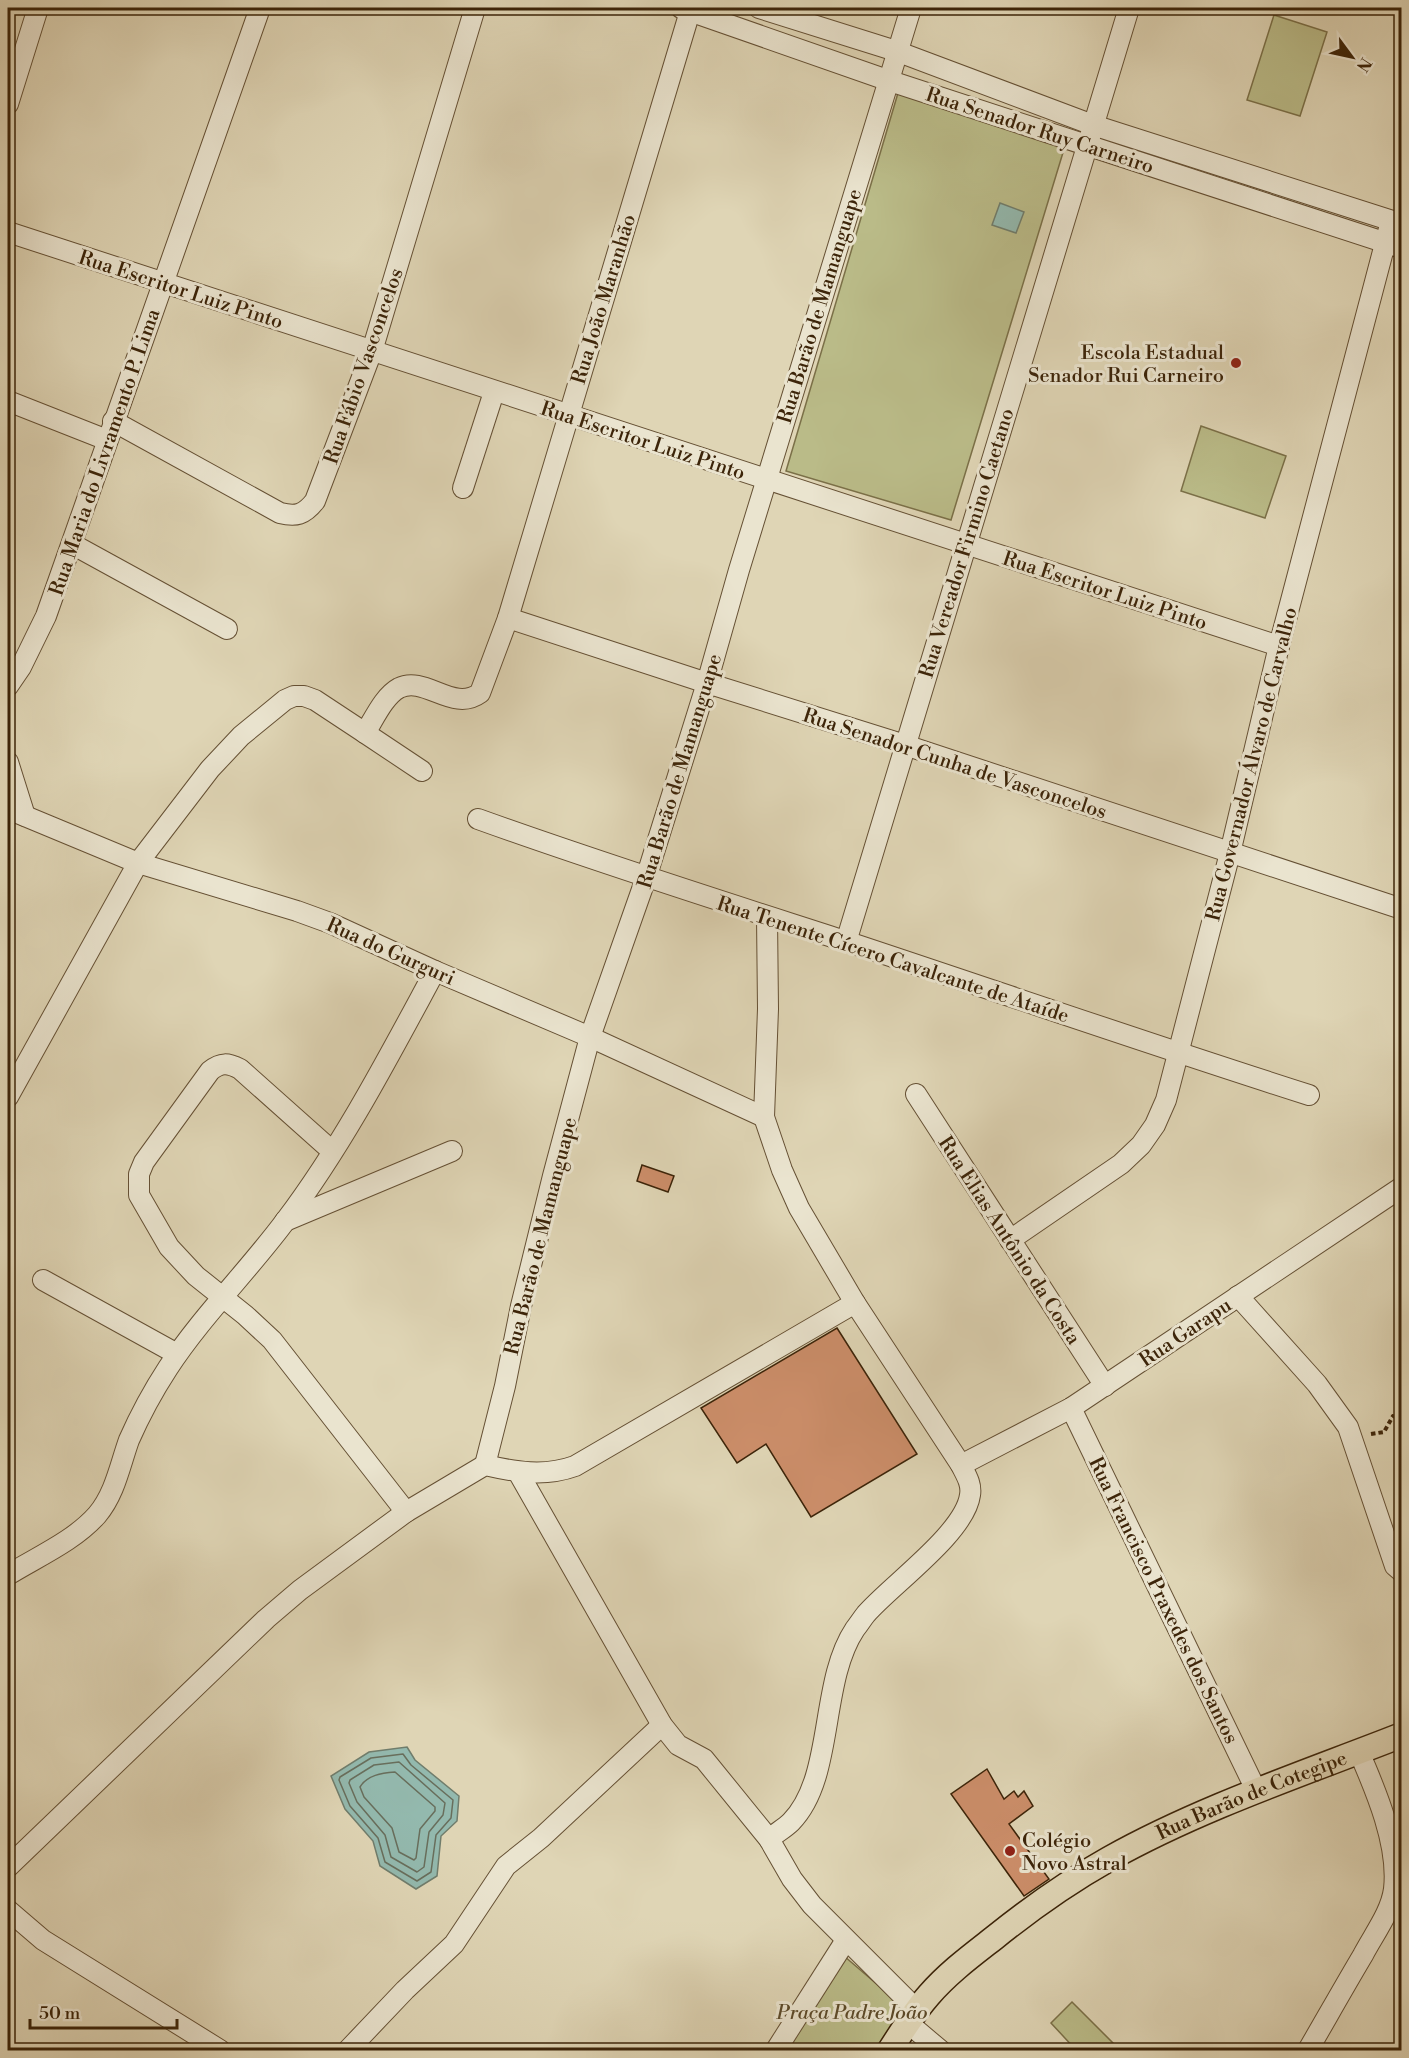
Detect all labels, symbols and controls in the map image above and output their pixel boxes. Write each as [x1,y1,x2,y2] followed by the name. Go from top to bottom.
[1322,27,1382,87] north arrow
[1352,54,1376,76] text: N
[922,83,1157,180] street label: Rua Senador Ruy Carneiro
[773,186,868,427] street label: Rua Barão de Mamanguape
[567,211,642,387] street label: Rua João Maranhão
[75,246,286,335] street label: Rua Escritor Luiz Pinto
[319,265,410,468] street label: Rua Fábio Vasconcelos
[44,305,167,599] street label: Rua Maria do Livramento P. Lima
[1028,341,1224,389] place label: Escola Estadual Senador Rui Carneiro
[1229,356,1243,370] marker: Escola Estadual Senador Rui Carneiro
[537,397,748,486] street label: Rua Escritor Luiz Pinto
[914,406,1020,681] street label: Rua Vereador Firmino Caetano
[999,547,1210,636] street label: Rua Escritor Luiz Pinto
[1200,605,1304,924] street label: Rua Governador Álvaro de Carvalho
[633,651,728,892] street label: Rua Barão de Mamanguape
[799,703,1110,825] street label: Rua Senador Cunha de Vasconcelos
[713,892,1072,1029] street label: Rua Tenente Cícero Cavalcante de Ataíde
[322,913,459,992] street label: Rua do Gurguri
[500,1115,583,1358] street label: Rua Barão de Mamanguape
[932,1132,1086,1350] street label: Rua Elias Antônio da Costa
[1135,1293,1237,1373] street label: Rua Garapu
[1082,1453,1243,1748] street label: Rua Francisco Praxedes dos Santos
[1152,1746,1351,1847] street label: Rua Barão de Cotegipe
[1022,1829,1127,1877] place label: Colégio Novo Astral
[1003,1844,1017,1858] marker: Colégio Novo Astral
[30,1992,177,2030] scale bar
[776,2001,927,2026] park label: Praça Padre João
[39,2002,81,2025] text: 50 m

